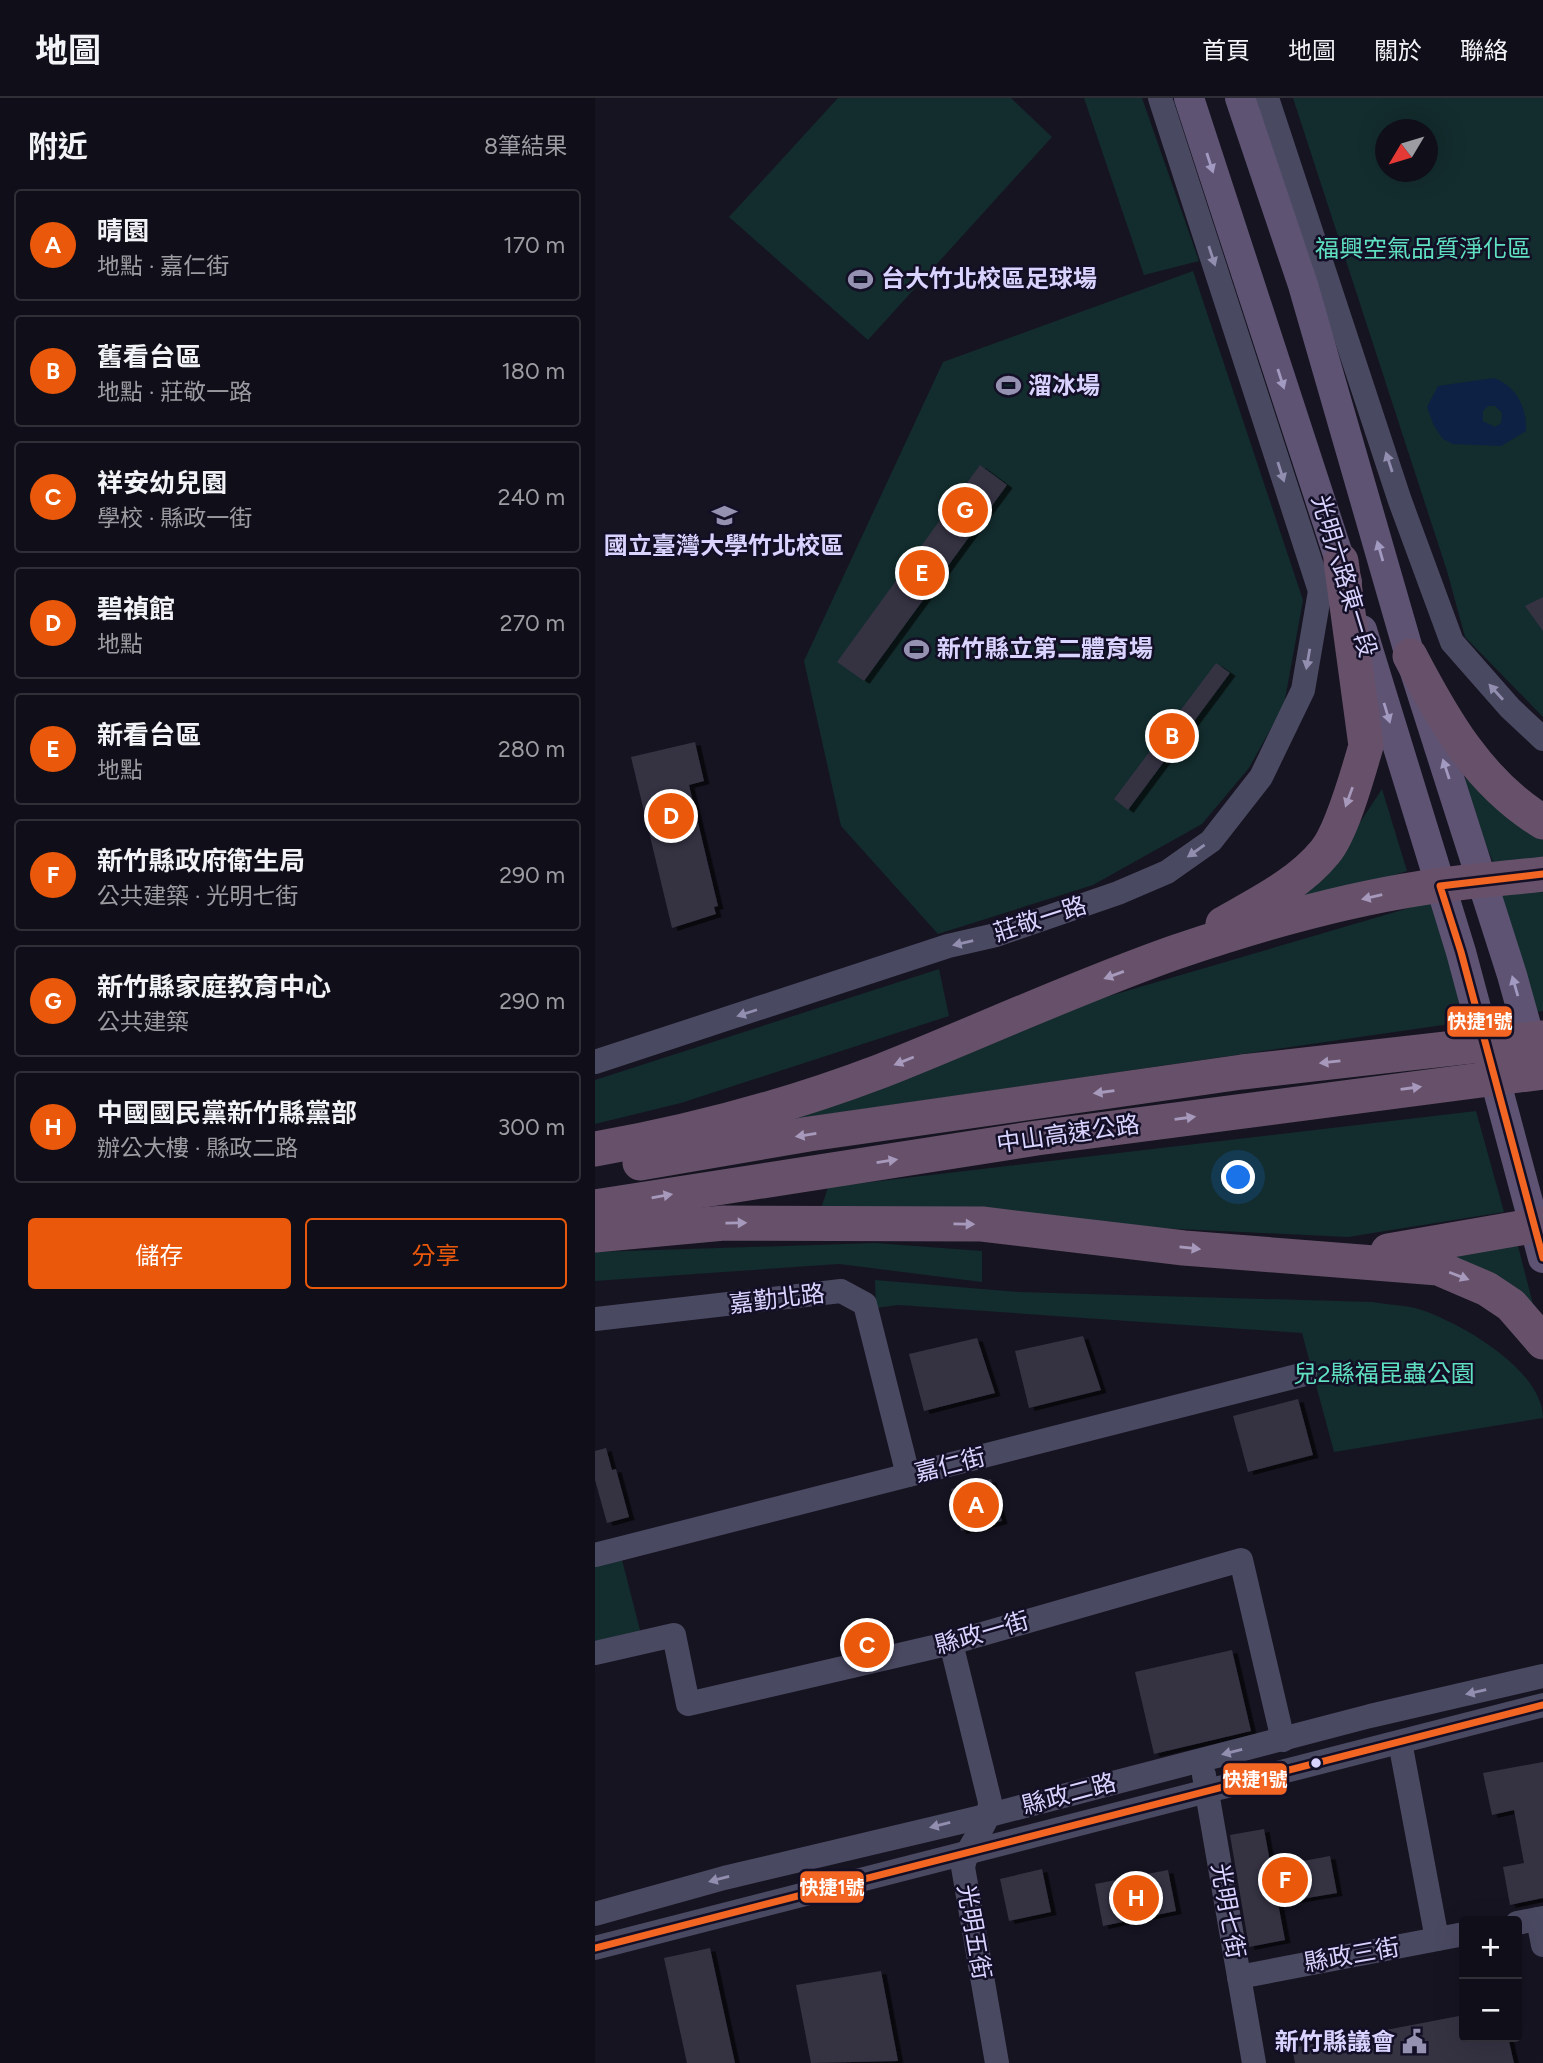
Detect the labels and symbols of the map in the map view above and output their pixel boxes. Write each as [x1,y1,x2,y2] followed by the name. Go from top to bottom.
[1375,119,1438,182] north arrow
[1206,153,1216,174] one-way arrow
[1315,234,1531,263] park label: 福興空氣品質淨化區
[1207,246,1217,267] one-way arrow
[881,264,1097,293] place label: 台大竹北校區足球場
[847,265,875,293] sports icon: 台大竹北校區足球場
[1276,369,1287,390] one-way arrow
[1028,371,1100,400] place label: 溜冰場
[994,372,1022,400] sports icon: 溜冰場
[1383,452,1394,473] one-way arrow
[1277,462,1287,483] one-way arrow
[942,484,988,536] pin: G
[1306,491,1383,660] street label: 光明六路東一段
[710,501,738,529] school or university icon: 國立臺灣大學竹北校區
[604,531,844,560] place label: 國立臺灣大學竹北校區
[1374,541,1384,562] one-way arrow
[899,547,945,599] pin: E
[937,634,1153,663] place label: 新竹縣立第二體育場
[903,635,931,663] sports icon: 新竹縣立第二體育場
[1302,648,1313,670] one-way arrow
[1488,683,1504,701] one-way arrow
[1382,702,1392,723] one-way arrow
[1149,710,1195,762] pin: B
[1440,758,1451,779] one-way arrow
[1343,786,1354,807] one-way arrow
[648,790,694,842] pin: D
[1187,844,1205,858] one-way arrow
[990,890,1090,947] street label: 莊敬一路
[1361,892,1383,903] one-way arrow
[952,937,974,948] one-way arrow
[1104,970,1125,981] one-way arrow
[1509,975,1519,996] one-way arrow
[1446,1005,1513,1038] line badge: 快捷1號
[736,1008,757,1019] one-way arrow
[1447,1010,1513,1033] text: 快捷1號
[893,1056,914,1067] one-way arrow
[1319,1057,1341,1068] one-way arrow
[1400,1082,1422,1093] one-way arrow
[1093,1086,1115,1097] one-way arrow
[995,1109,1141,1158] street label: 中山高速公路
[1174,1113,1196,1124] one-way arrow
[795,1130,817,1141] one-way arrow
[876,1155,898,1166] one-way arrow
[1221,1160,1255,1194] your location
[651,1190,673,1201] one-way arrow
[725,1217,747,1229] one-way arrow
[953,1218,975,1230] one-way arrow
[1179,1243,1201,1254] one-way arrow
[1448,1271,1469,1282] one-way arrow
[728,1278,826,1319] street label: 嘉勤北路
[1293,1359,1475,1388] park label: 兒2縣福昆蟲公園
[911,1442,988,1487] street label: 嘉仁街
[953,1479,999,1531] pin: A
[932,1605,1032,1660] street label: 縣政一街
[844,1619,890,1671] pin: C
[1465,1686,1487,1697] one-way arrow
[1221,1747,1243,1758] one-way arrow
[1309,1756,1323,1770] unlabelled marker
[1222,1762,1288,1796] line badge: 快捷1號
[1019,1767,1119,1820] street label: 縣政二路
[1222,1768,1288,1791] text: 快捷1號
[929,1819,951,1830] one-way arrow
[1262,1854,1308,1906] pin: F
[1206,1861,1251,1961] street label: 光明七街
[799,1870,865,1904] line badge: 快捷1號
[1113,1872,1159,1924] pin: H
[708,1875,729,1885] one-way arrow
[799,1876,865,1899] text: 快捷1號
[952,1882,997,1982] street label: 光明五街
[1302,1932,1402,1977] street label: 縣政三街
[1275,2027,1395,2056] place label: 新竹縣議會
[1401,2028,1429,2056] public building icon: 新竹縣議會

